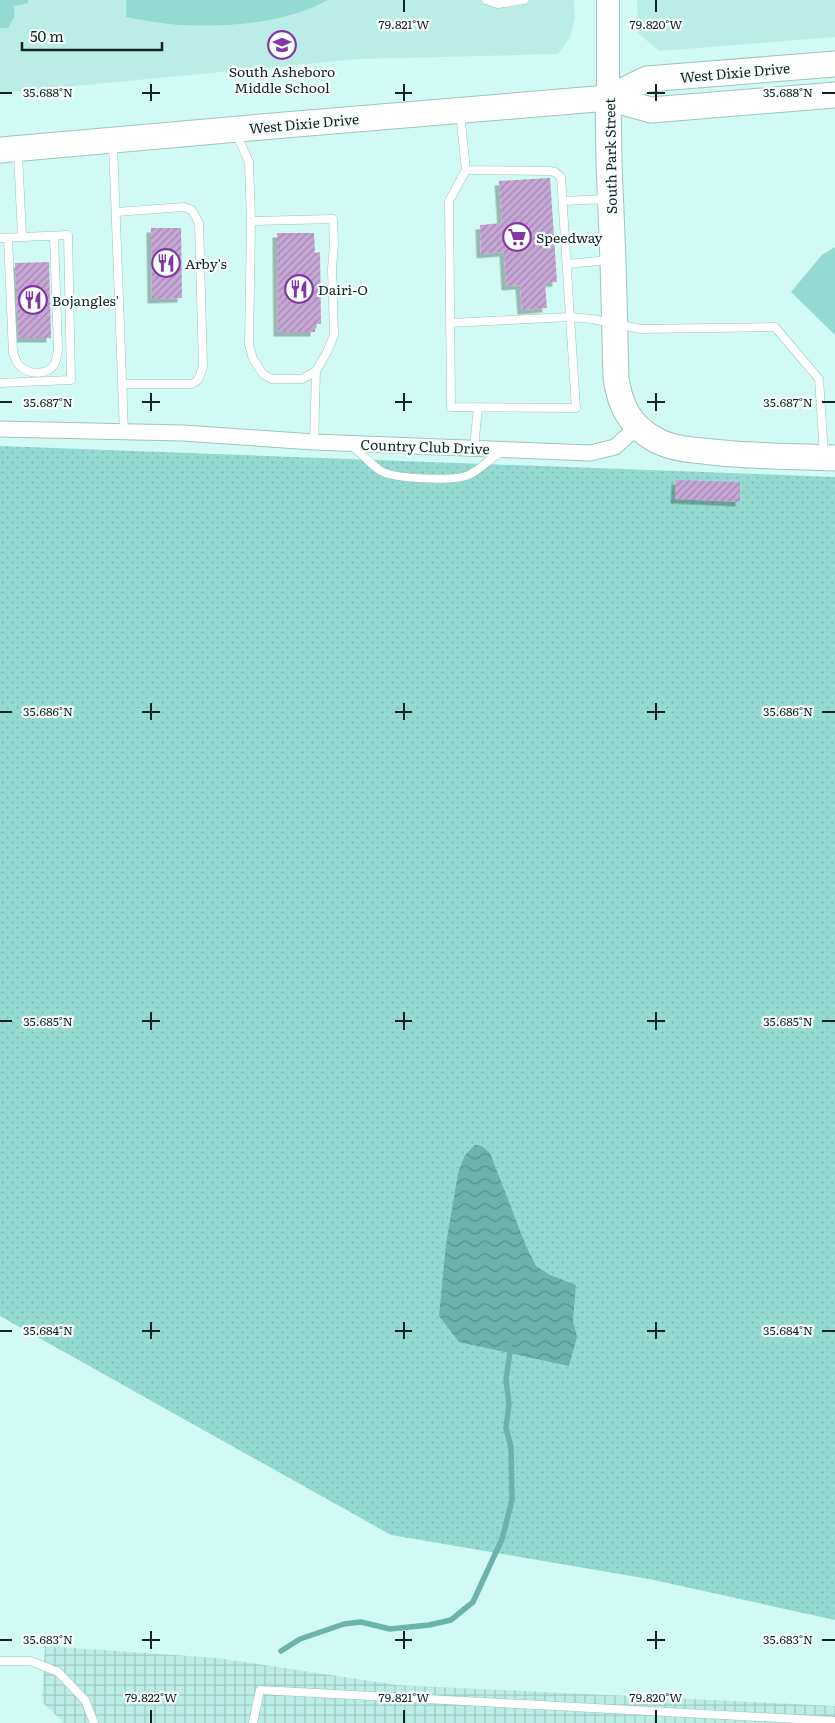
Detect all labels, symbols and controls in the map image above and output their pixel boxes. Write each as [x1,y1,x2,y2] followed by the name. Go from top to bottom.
[379,15,429,33] text: 79.821°W
[630,15,682,33] text: 79.820°W
[22,20,162,52] scale bar
[30,24,64,47] text: 50 m
[267,30,297,60] school or university icon: South Asheboro Middle School
[679,57,791,87] street label: West Dixie Drive
[229,61,335,97] place label: South Asheboro Middle School
[23,83,73,101] text: 35.688°N
[763,83,813,101] text: 35.688°N
[599,97,621,214] street label: South Park Street
[248,108,360,138] street label: West Dixie Drive
[502,222,532,252] supermarket icon: Speedway
[536,227,604,247] place label: Speedway
[151,248,181,278] restaurant icon: Arby's
[185,253,227,273] place label: Arby's
[284,274,314,304] restaurant icon: Dairi-O
[318,279,368,299] place label: Dairi-O
[18,285,48,315] restaurant icon: Bojangles'
[52,290,119,310] place label: Bojangles'
[23,393,73,411] text: 35.687°N
[763,393,813,411] text: 35.687°N
[360,434,490,458] street label: Country Club Drive
[23,702,73,720] text: 35.686°N
[763,702,813,720] text: 35.686°N
[23,1012,73,1030] text: 35.685°N
[763,1012,813,1030] text: 35.685°N
[23,1321,73,1339] text: 35.684°N
[763,1321,813,1339] text: 35.684°N
[23,1630,73,1648] text: 35.683°N
[763,1630,813,1648] text: 35.683°N
[125,1688,177,1706] text: 79.822°W
[379,1688,429,1706] text: 79.821°W
[630,1688,682,1706] text: 79.820°W

